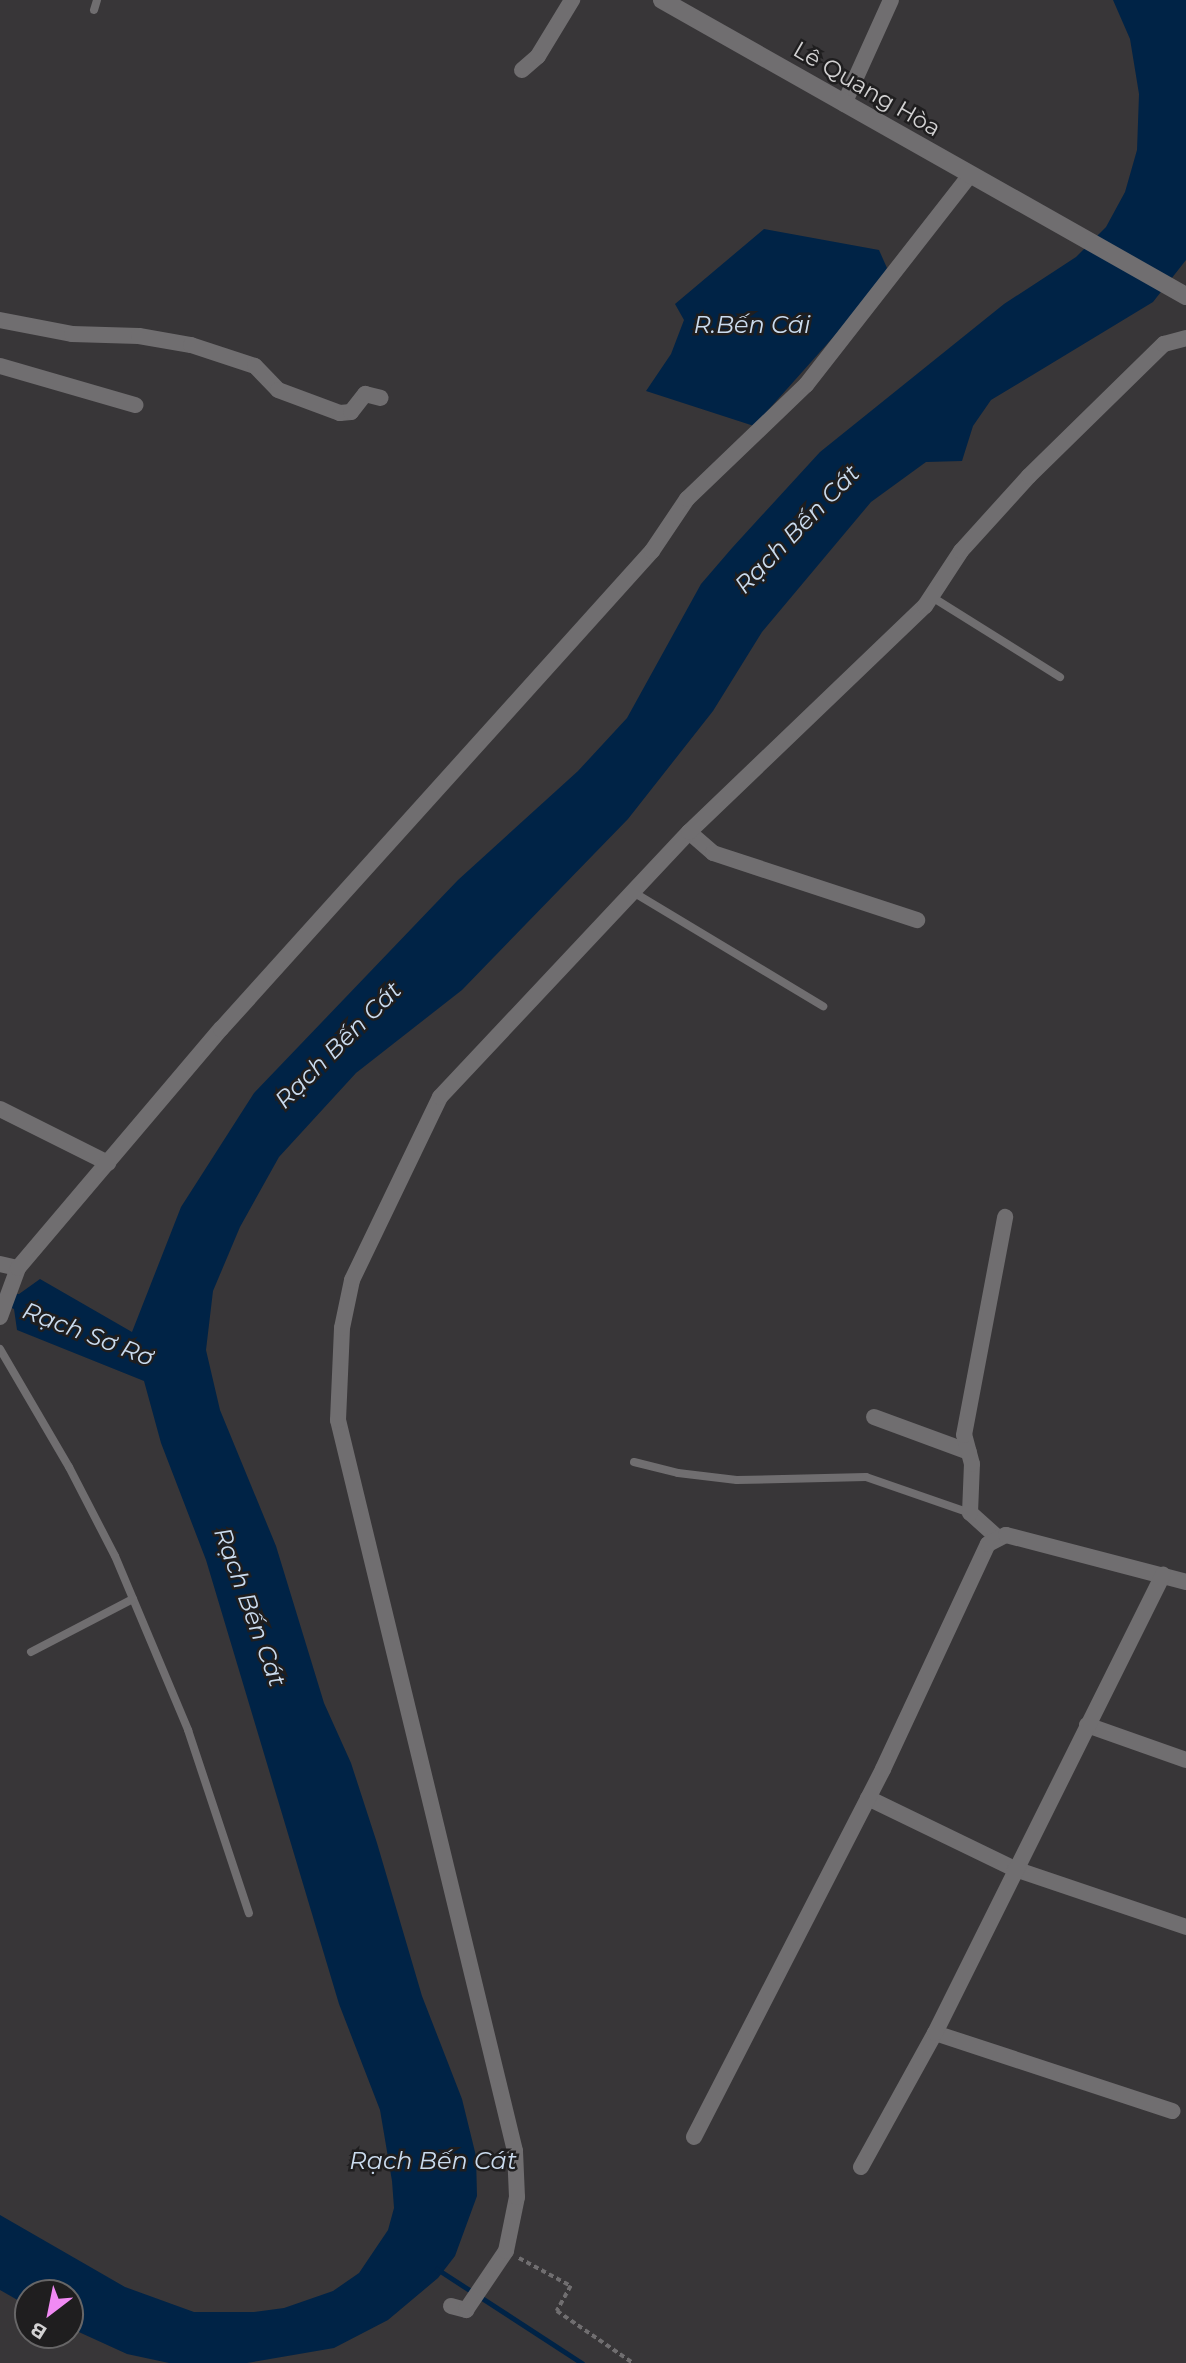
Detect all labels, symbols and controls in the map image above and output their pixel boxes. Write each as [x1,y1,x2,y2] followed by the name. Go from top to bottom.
[788,36,946,142] street label: Lê Quang Hòa
[694,311,810,339] water label: R.Bến Cái
[729,459,865,599] water label: Rạch Bến Cát
[269,976,407,1114] water label: Rạch Bến Cát
[18,1296,158,1372] water label: Rạch Sơ Rơ
[208,1523,292,1691] water label: Rạch Bến Cát
[349,2147,517,2175] water label: Rạch Bến Cát
[14,2279,84,2349] north arrow
[26,2317,51,2344] text: B

